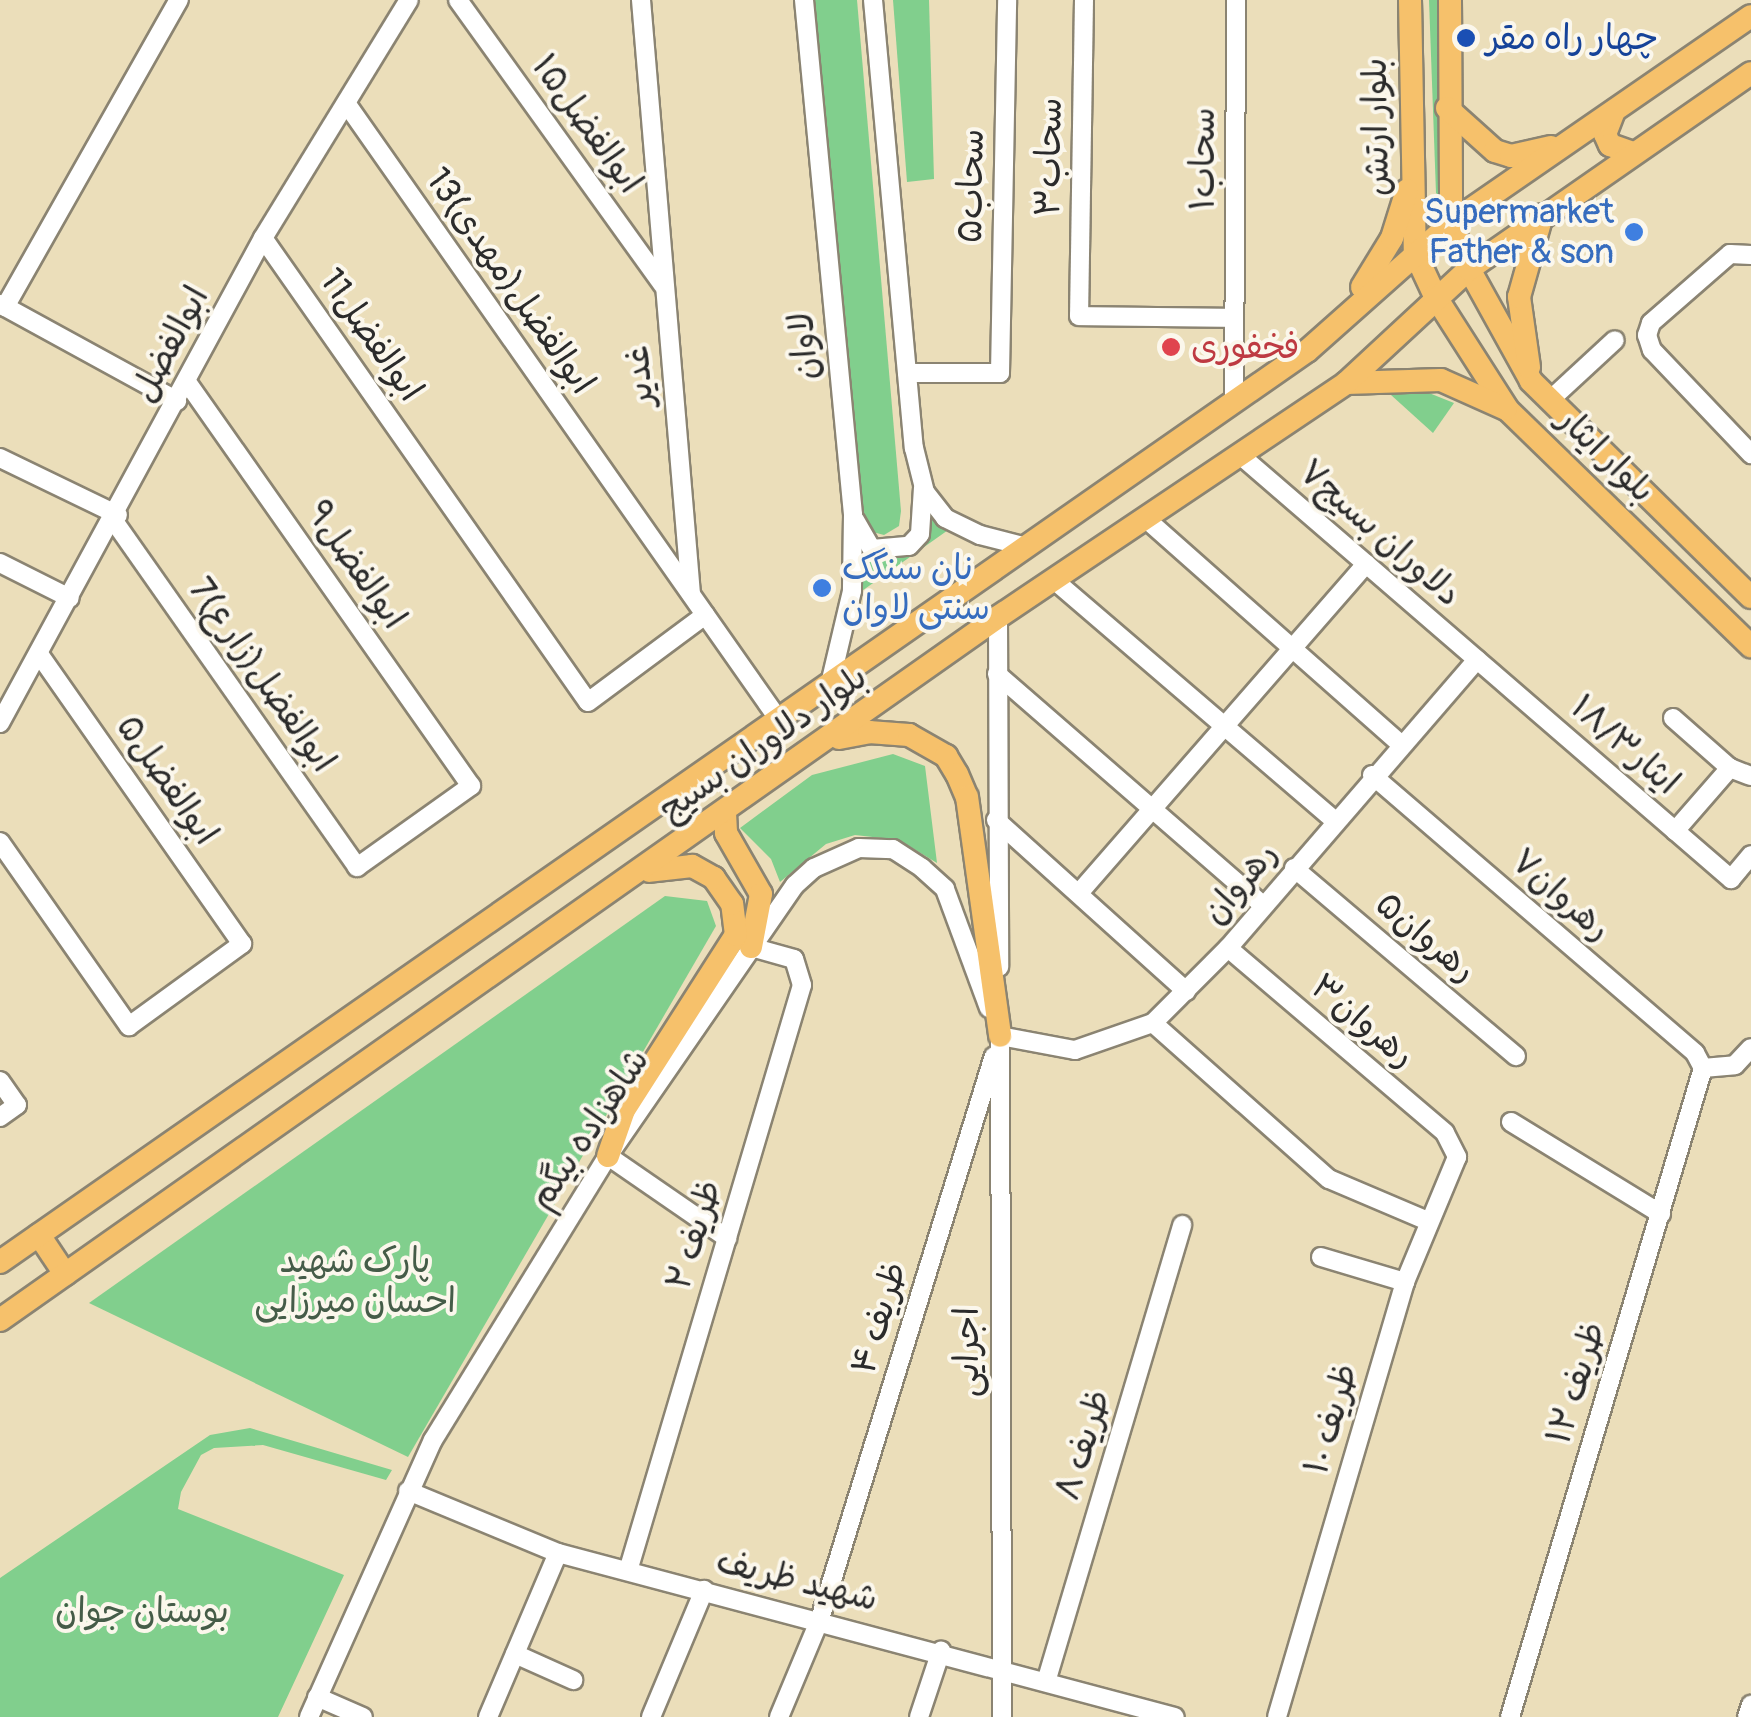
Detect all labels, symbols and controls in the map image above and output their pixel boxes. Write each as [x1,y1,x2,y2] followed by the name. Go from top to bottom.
[1486,17,1658,59] place label: چهار راه مقر
[1455,27,1477,49] marker: چهار راه مقر
[523,46,651,202] street label: ابوالفضل۱۵
[1354,57,1398,197] street label: بلوار ارتش
[1027,97,1071,217] street label: ۳سحاب
[1182,107,1224,211] street label: ۱سحاب
[949,128,993,244] street label: ۵سحاب
[417,160,603,402] street label: 13ابوالفضل(مهدی)
[1424,191,1614,273] place label: Supermarket Father & son
[1623,221,1645,243] marker: Supermarket Father & son
[310,261,432,409] street label: 11ابوالفضل
[122,279,218,409] street label: ابوالفضل
[780,310,828,382] street label: لاوان
[1191,326,1299,368] place label: فخفوری
[1160,336,1182,358] marker: فخفوری
[615,344,663,408] street label: غدیر
[1549,399,1663,511] street label: بلوار ایثار
[1290,451,1470,615] street label: دلاوران بسیج۷
[297,493,415,637] street label: ابوالفضل۹
[842,547,990,629] place label: نان سنگک سنتی لاوان
[180,570,344,780] street label: 7ابوالفضل(زارع)
[811,577,833,599] marker: نان سنگک سنتی لاوان
[651,656,875,830] street label: بلوار دلاوران بسیج
[1562,686,1688,804] street label: ایثار۱۸/۳
[107,707,227,853] street label: ابوالفضل۵
[1194,833,1286,933] street label: رهروان
[1502,840,1620,950] street label: رهروان۷
[1367,883,1485,991] street label: رهروان۵
[1302,965,1424,1077] street label: رهروان۳
[520,1041,658,1217] street label: شاهزاده بیگم
[657,1175,731,1295] street label: ظریف ۲
[254,1240,456,1322] park label: پارک شهید احسان میرزایی
[842,1257,916,1379] street label: ظریف ۴
[946,1307,988,1397] street label: اجرایی
[1538,1317,1614,1449] street label: ظریف ۱۲
[1295,1359,1367,1479] street label: ظریف ۱۰
[1046,1385,1120,1505] street label: ظریف ۸
[712,1540,882,1620] street label: شهید ظریف
[55,1590,229,1632] park label: بوستان جوان

